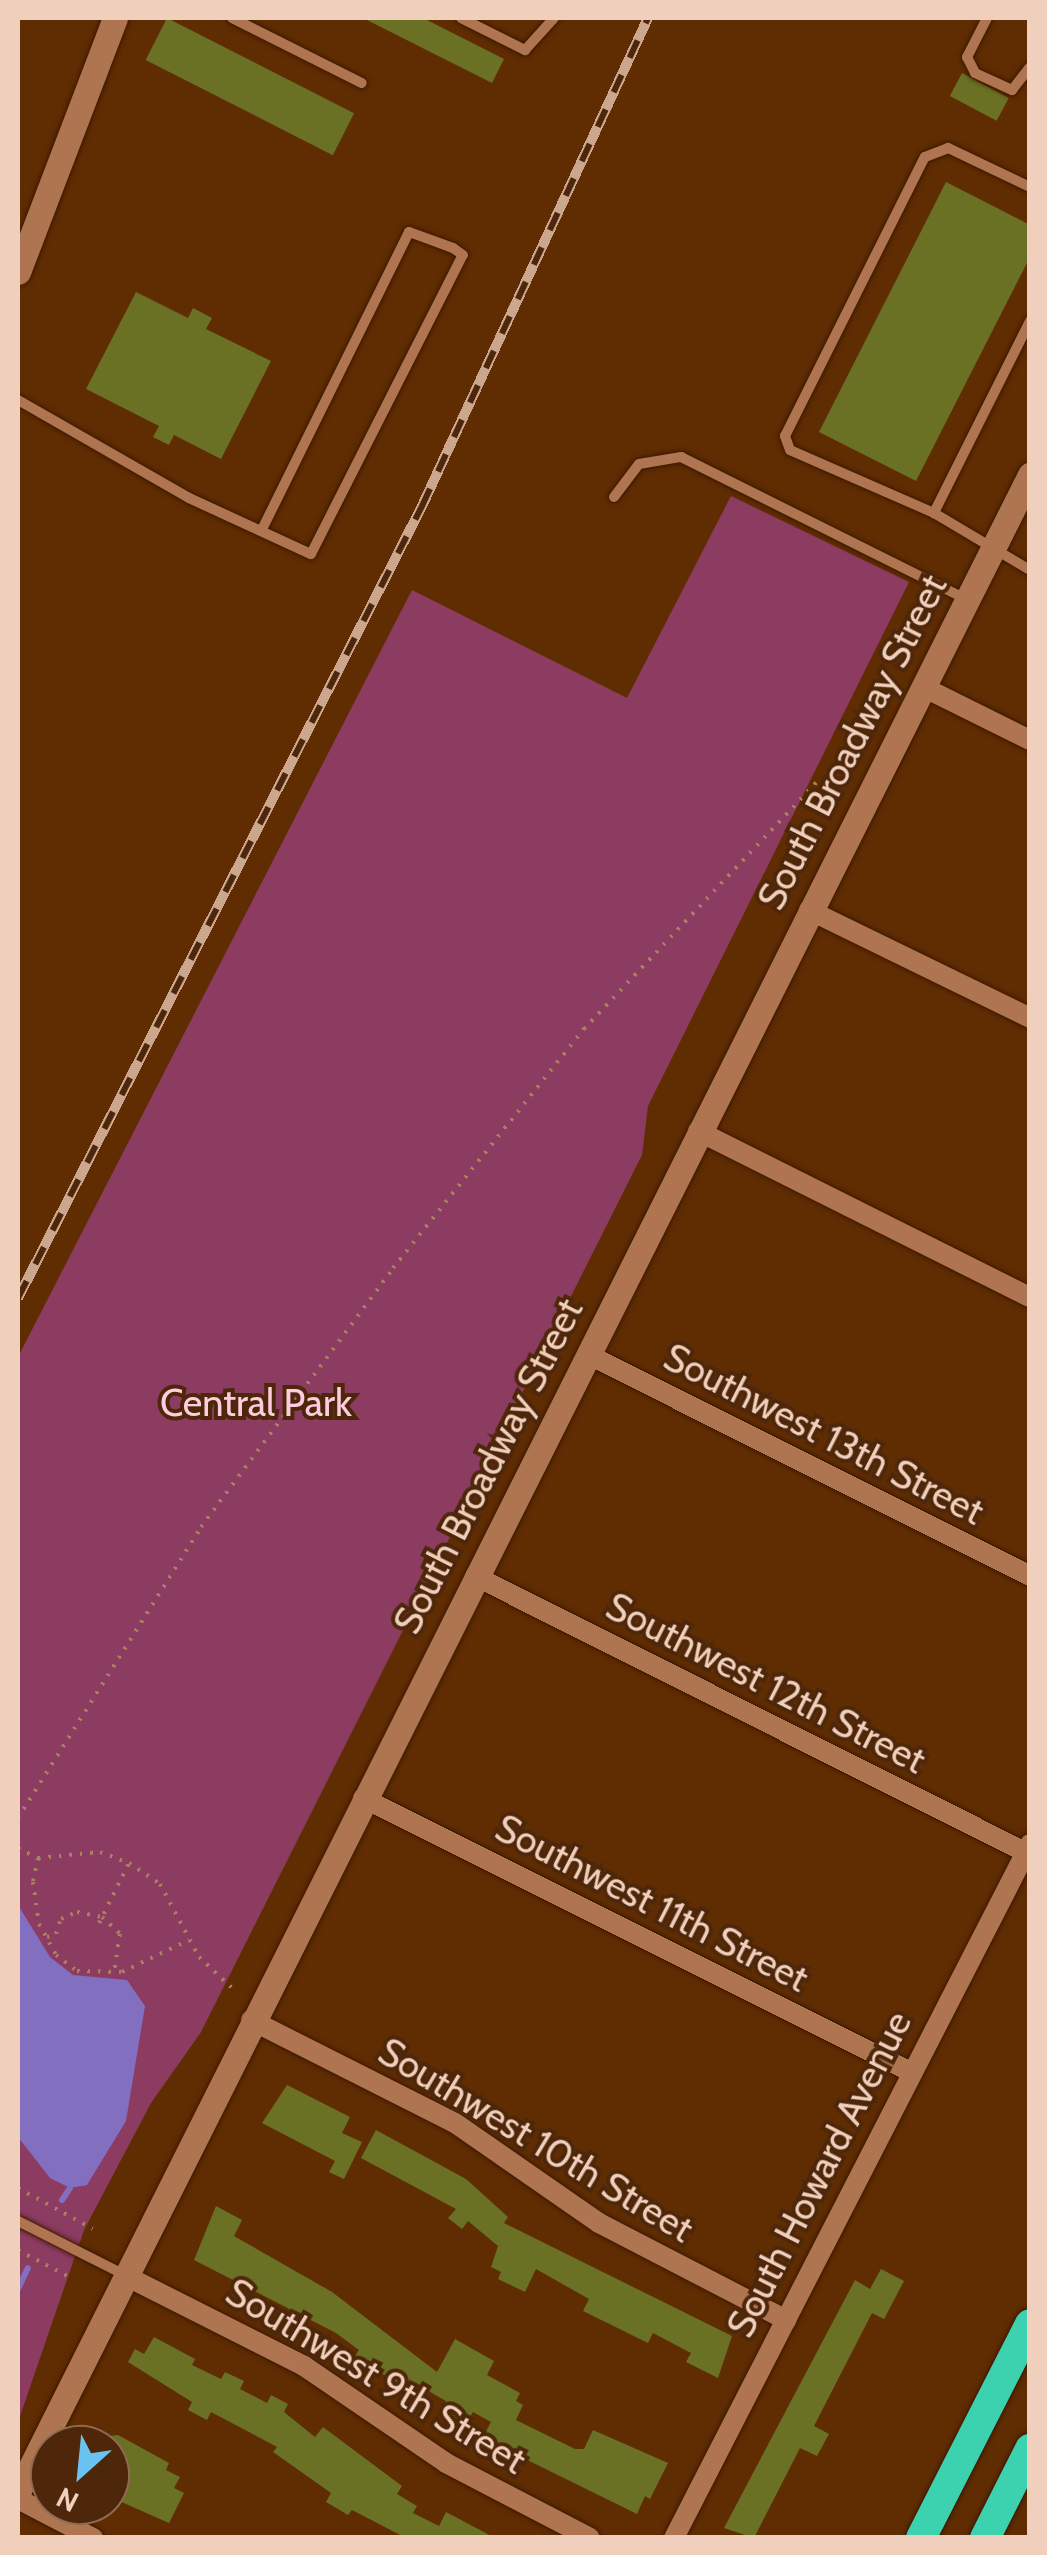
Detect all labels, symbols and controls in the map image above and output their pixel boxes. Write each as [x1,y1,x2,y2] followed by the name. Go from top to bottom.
[748,567,956,917] street label: South Broadway Street
[384,1291,592,1641] street label: South Broadway Street
[657,1334,991,1534] street label: Southwest 13th Street
[160,1380,352,1426] park label: Central Park
[599,1583,933,1783] street label: Southwest 12th Street
[488,1805,816,2001] street label: Southwest 11th Street
[717,2004,921,2344] street label: South Howard Avenue
[371,2028,701,2252] street label: Southwest 10th Street
[218,2269,534,2483] street label: Southwest 9th Street
[30,2425,130,2525] north arrow
[51,2480,84,2520] text: N

